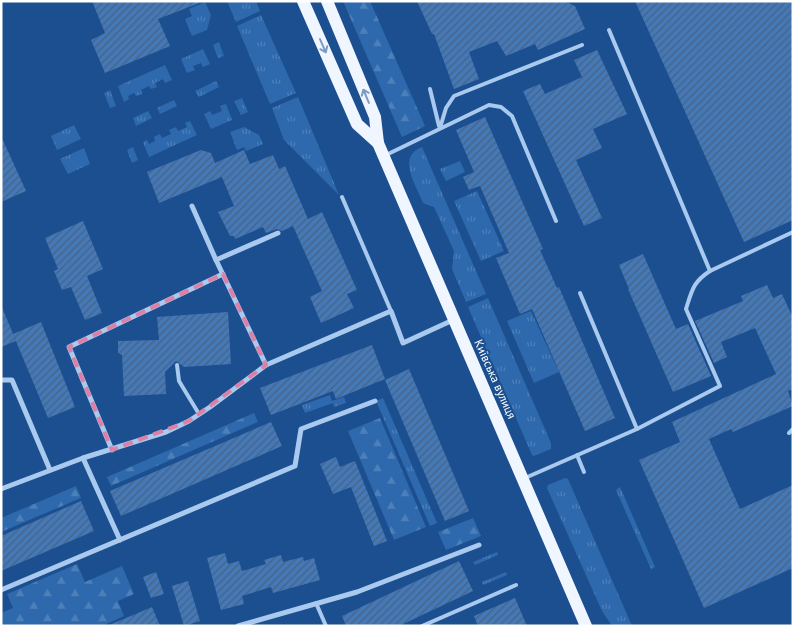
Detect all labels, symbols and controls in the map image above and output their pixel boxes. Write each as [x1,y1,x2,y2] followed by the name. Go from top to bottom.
[318,38,328,53] one-way arrow
[361,89,371,104] one-way arrow
[471,337,520,421] street label: Київська вулиця

